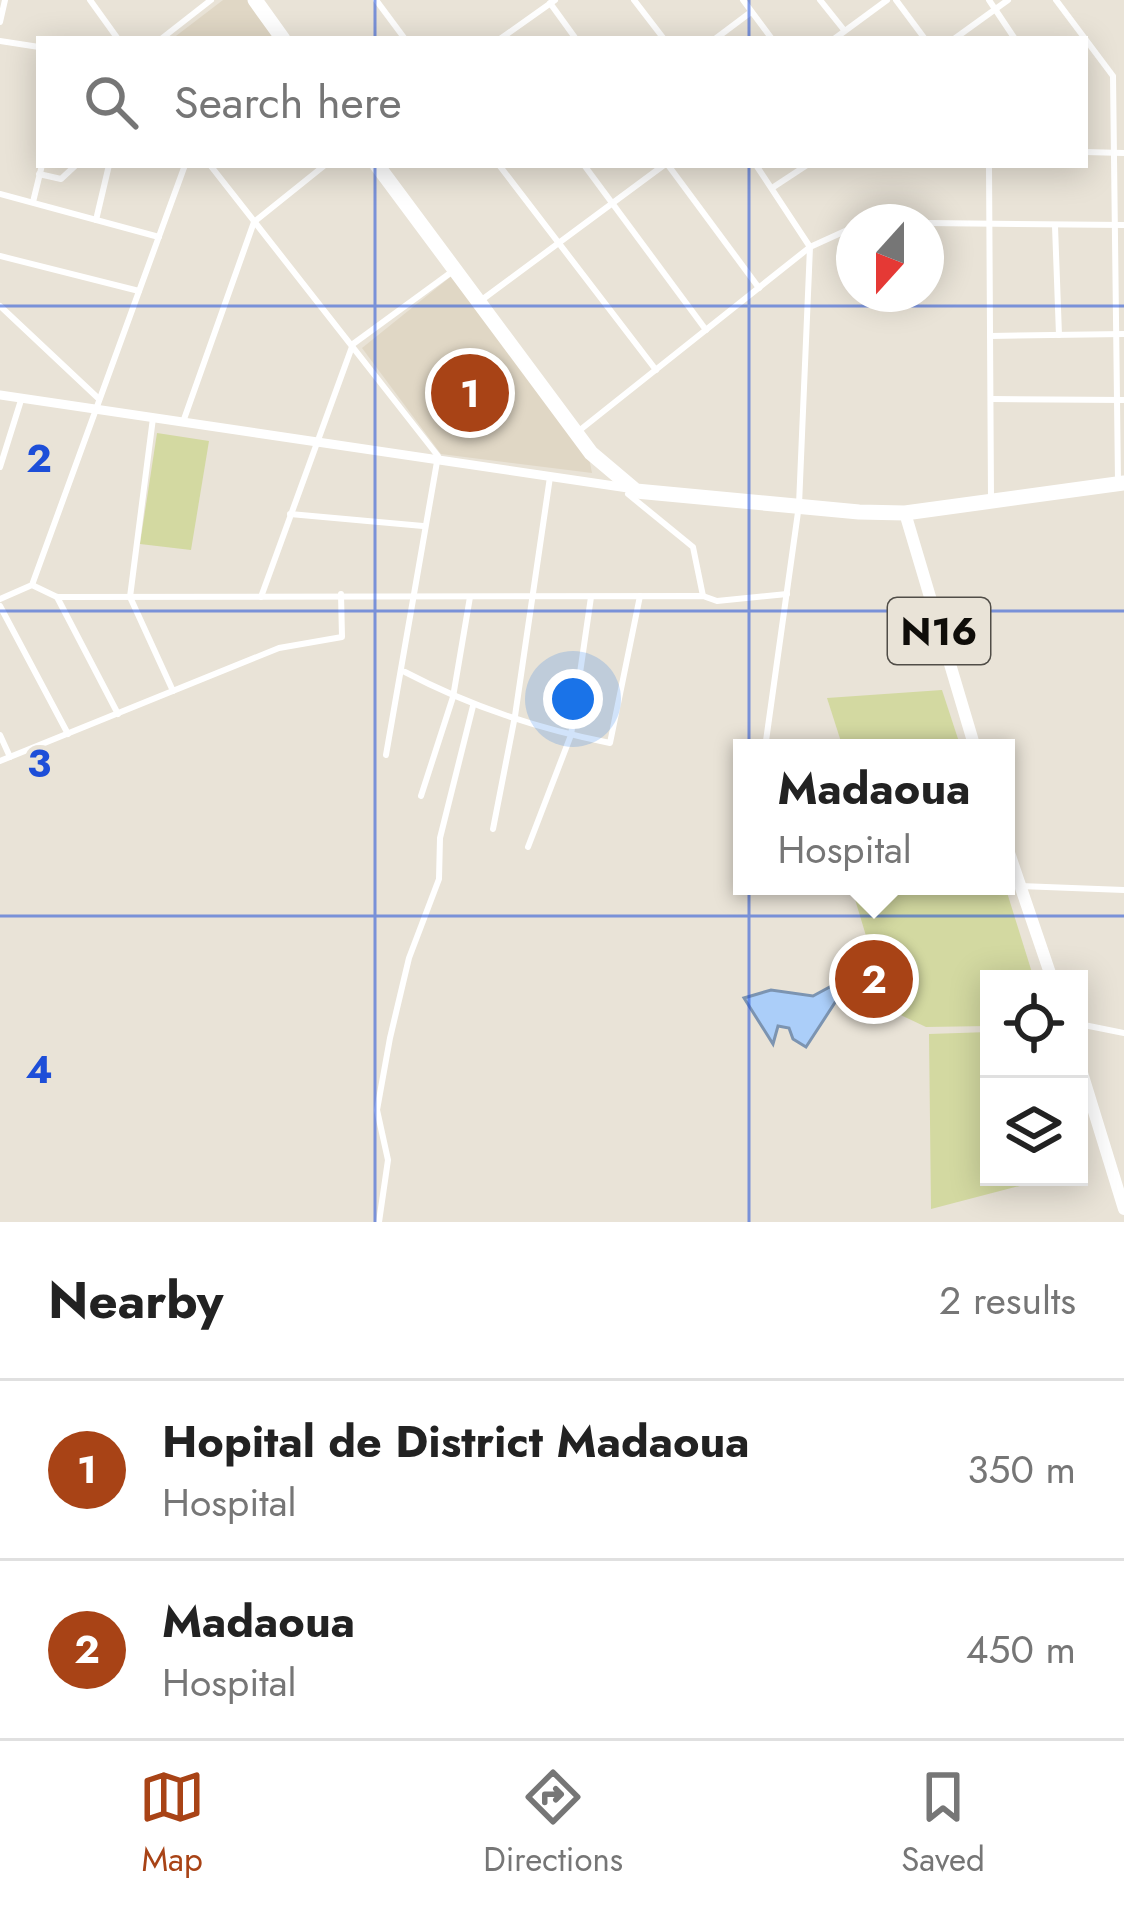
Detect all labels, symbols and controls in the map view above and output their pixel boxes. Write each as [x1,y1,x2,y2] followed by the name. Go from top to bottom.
[36,36,1088,168] search box
[78,69,144,135] icon: search
[174,70,402,135] text: Search here
[836,204,944,312] north arrow
[431,348,509,438] pin: 1
[26,430,52,487] text: 2
[888,598,990,664] road number: N16
[543,669,603,729] your location
[27,735,51,792] text: 3
[733,739,1015,895] popup
[777,756,971,821] text: Madaoua
[777,821,912,878] text: Hospital
[835,934,913,1024] pin: 2
[980,970,1088,1186] map controls
[980,970,1088,1078] button: locate
[25,1041,53,1098] text: 4
[980,1078,1088,1186] button: layers
[48,1263,223,1337] text: Nearby
[939,1272,1076,1329] text: 2 results
[162,1409,750,1474] text: Hopital de District Madaoua
[77,1441,97,1498] text: 1
[967,1441,1076,1498] text: 350 m
[162,1474,296,1531] text: Hospital
[162,1589,355,1654] text: Madaoua
[74,1621,100,1678] text: 2
[966,1621,1076,1678] text: 450 m
[162,1654,296,1711] text: Hospital
[139,1764,205,1883] tab: Map
[483,1764,623,1883] tab: Directions
[901,1764,985,1883] tab: Saved

